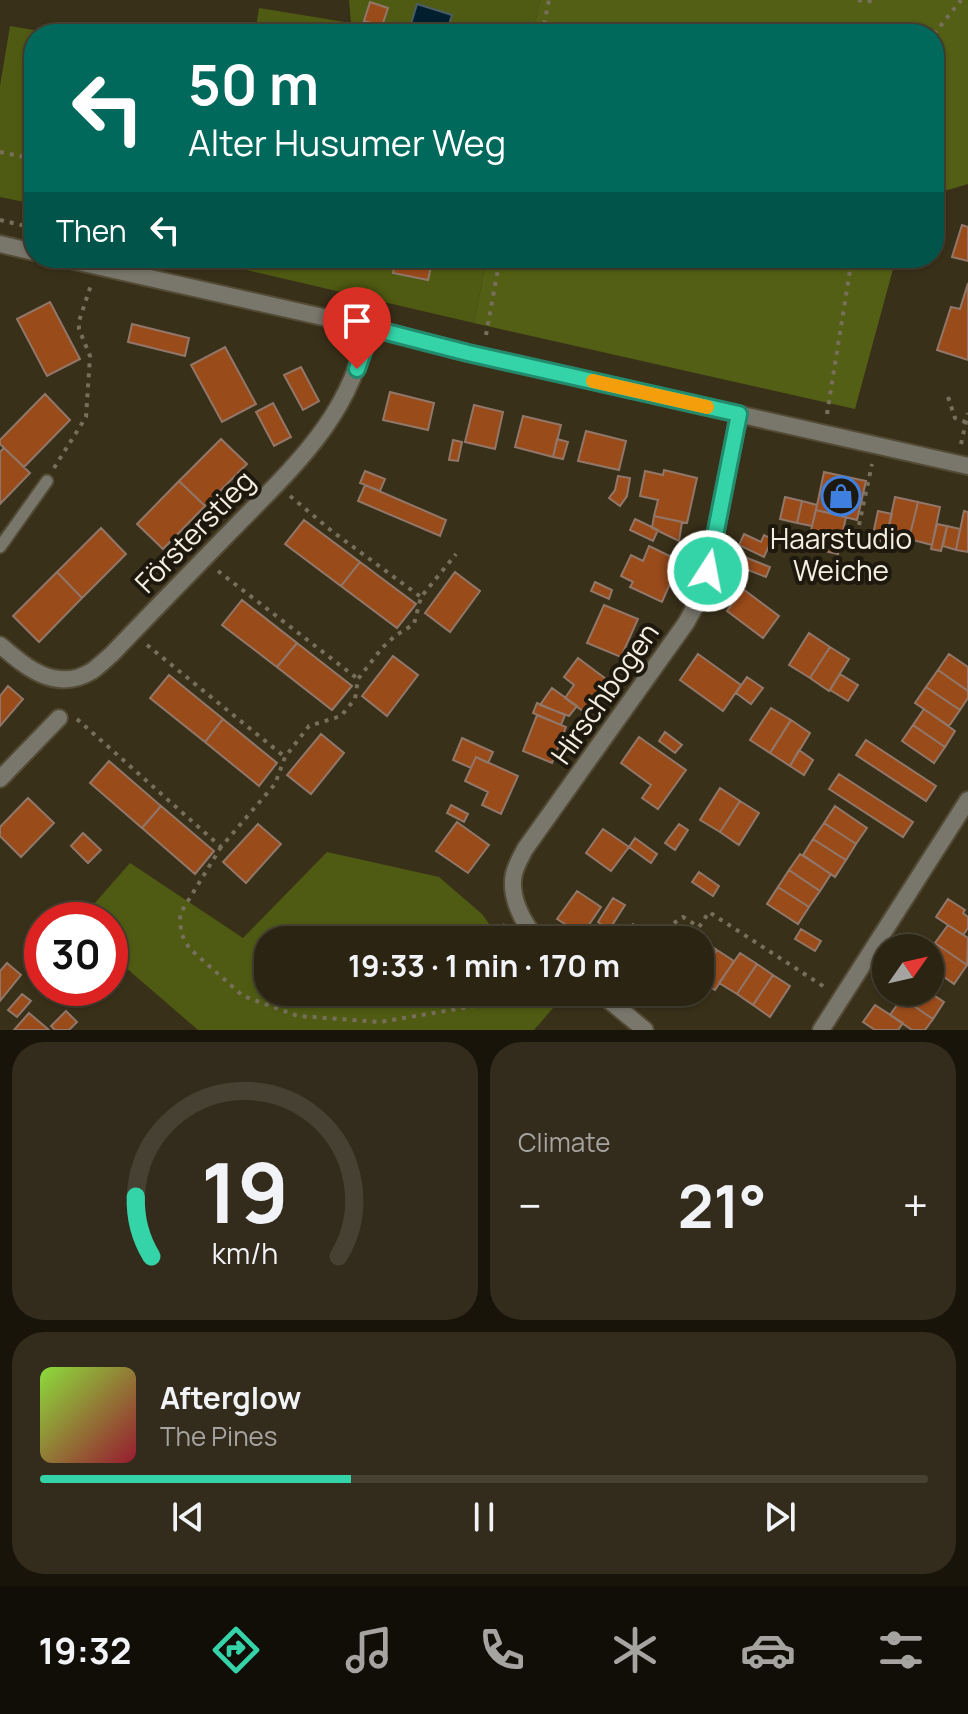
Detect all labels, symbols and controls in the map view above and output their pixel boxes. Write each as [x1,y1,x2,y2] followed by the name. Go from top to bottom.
[188,45,319,122] text: 50 m
[56,56,160,160] icon: left
[188,118,506,167] text: Alter Husumer Weg
[143,208,187,252] icon: left
[56,210,127,251] text: Then
[323,287,391,369] pin
[335,299,379,343] icon: arrive
[126,462,262,600] street label: Försterstieg
[820,475,862,517] shop icon: Haarstudio Weiche
[770,519,912,589] place label: Haarstudio Weiche
[666,529,750,613] position arrow
[541,615,667,771] street label: Hirschbogen
[24,902,128,1006] speed limit sign: 30
[872,934,944,1006] north arrow
[872,934,944,1006] map controls
[348,945,620,986] text: 19:33 · 1 min · 170 m
[518,1124,610,1160] text: Climate
[201,1134,289,1248] text: 19
[678,1164,767,1246] text: 21°
[518,1175,542,1235] text: −
[903,1175,928,1235] text: +
[212,1234,278,1273] text: km/h
[160,1377,301,1418] text: Afterglow
[160,1418,277,1454] text: The Pines
[166,1495,210,1539] icon: previous
[462,1495,506,1539] icon: pause
[758,1495,802,1539] icon: next
[208,1622,264,1678] icon: directions
[341,1622,397,1678] icon: music
[474,1622,530,1678] icon: phone
[607,1622,663,1678] icon: climate
[740,1622,796,1678] icon: car
[873,1622,929,1678] icon: filters
[39,1626,131,1675] text: 19:32

